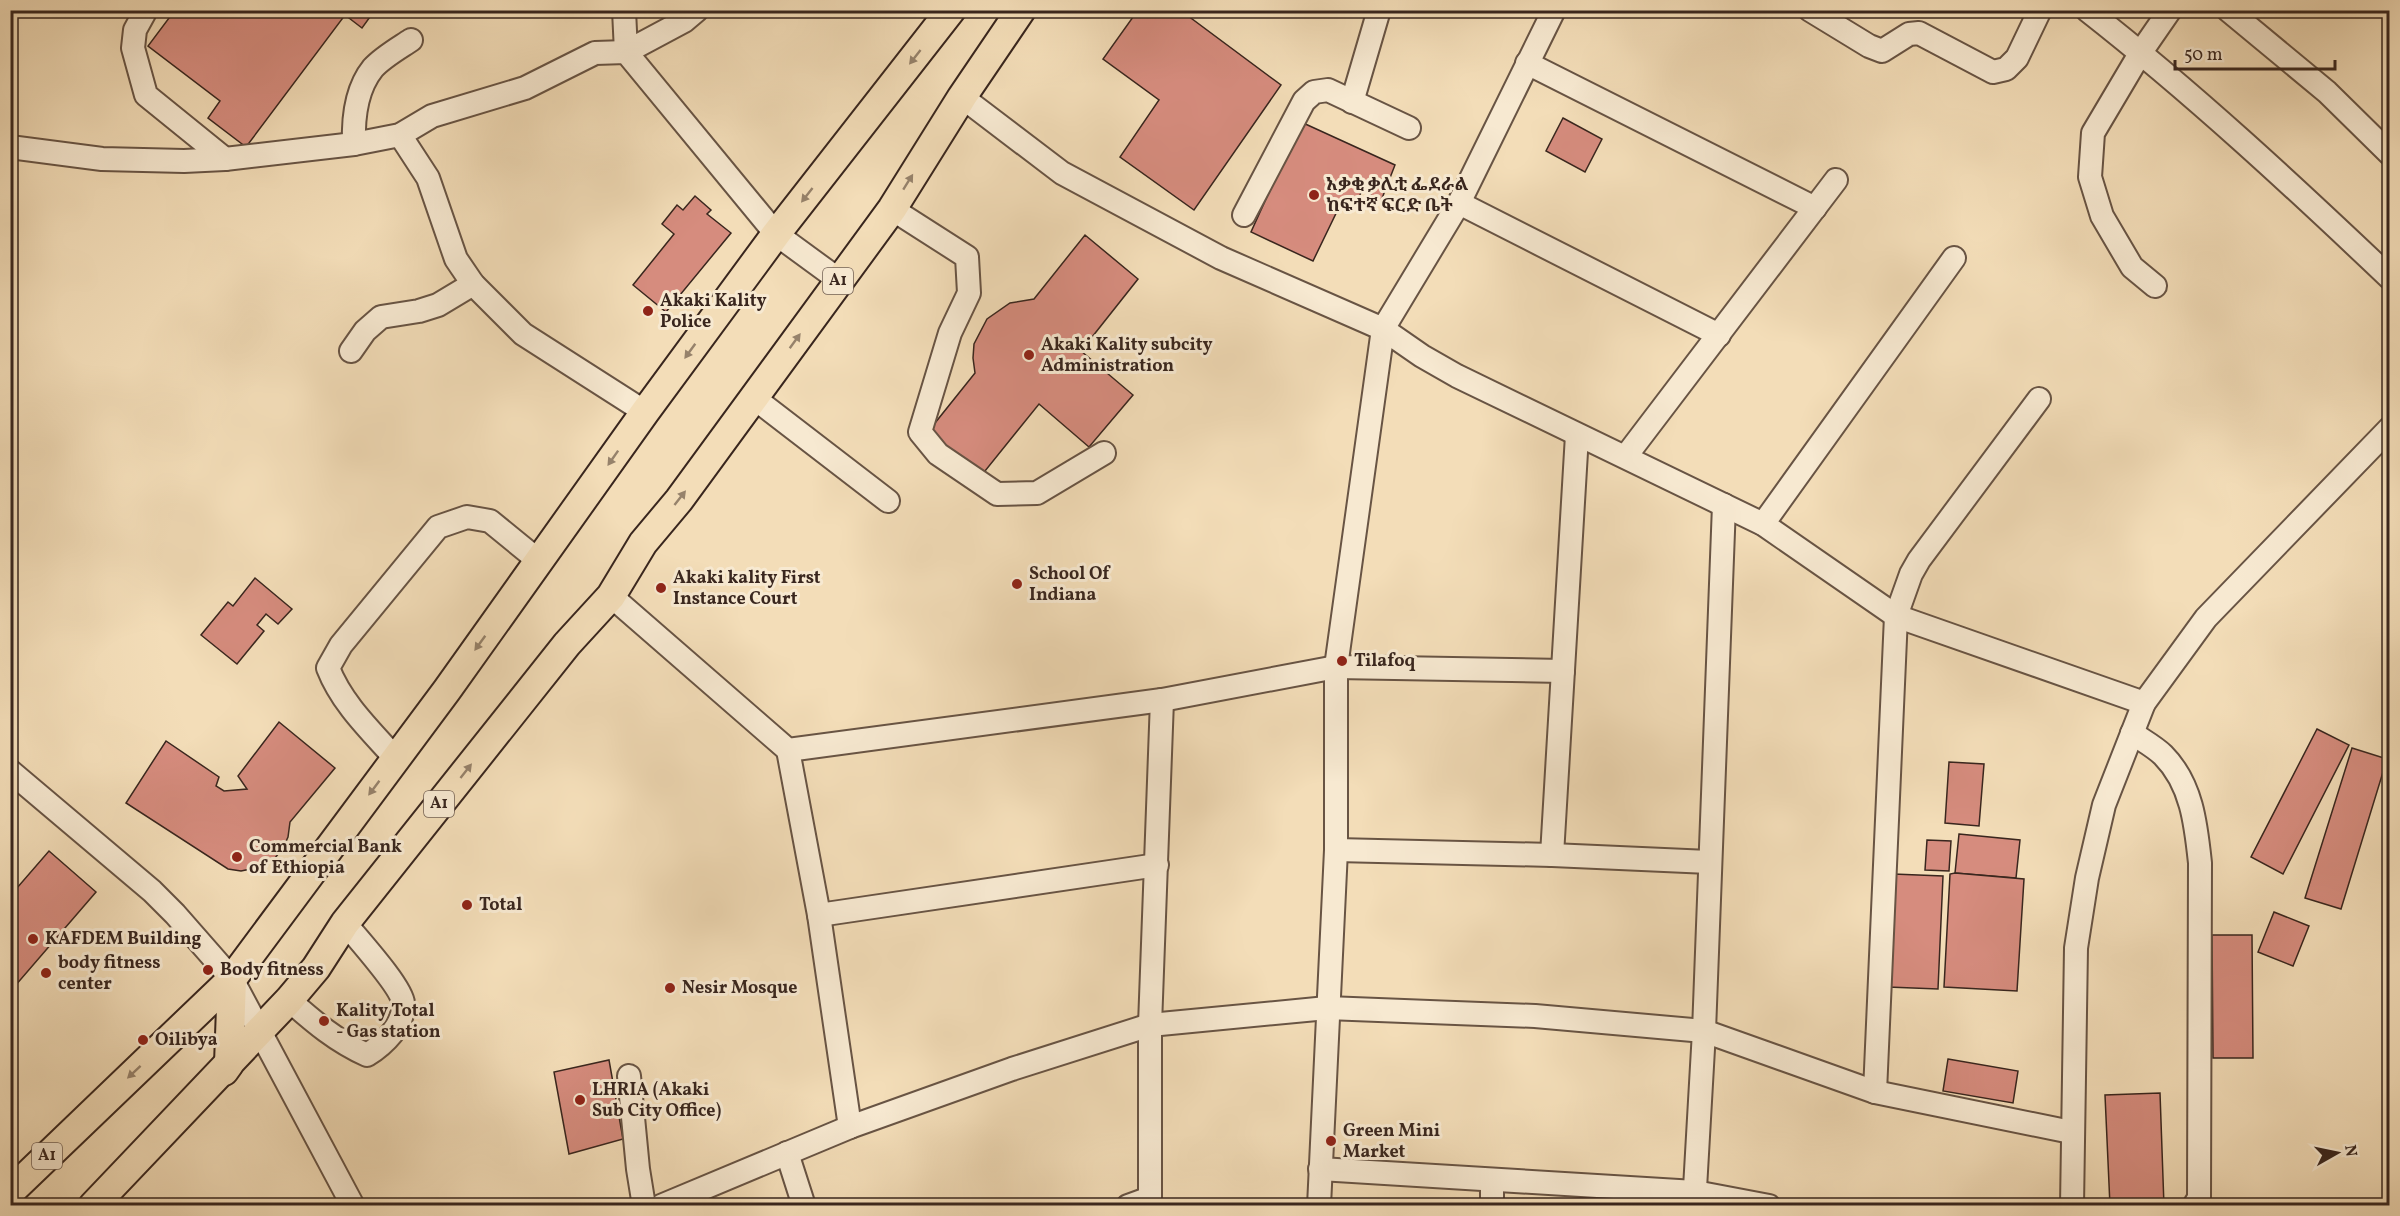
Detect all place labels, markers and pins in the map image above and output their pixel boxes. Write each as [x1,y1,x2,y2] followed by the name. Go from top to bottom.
[1326,173,1469,219] place label: አቃቂ ቃሊቲ ፌደራል ከፍተኛ ፍርድ ቤት
[1307,188,1321,202] marker: አቃቂ ቃሊቲ ፌደራል ከፍተኛ ፍርድ ቤት
[660,289,767,335] place label: Akaki Kality Police
[641,304,655,318] marker: Akaki Kality Police
[1041,333,1213,379] place label: Akaki Kality subcity Administration
[1022,348,1036,362] marker: Akaki Kality subcity Administration
[1029,562,1111,608] place label: School Of Indiana
[673,566,821,612] place label: Akaki kality First Instance Court
[1010,577,1024,591] marker: School Of Indiana
[654,581,668,595] marker: Akaki kality First Instance Court
[1354,649,1416,674] place label: Tilafoq
[1335,654,1349,668] marker: Tilafoq
[249,835,402,881] place label: Commercial Bank of Ethiopia
[230,850,244,864] marker: Commercial Bank of Ethiopia
[479,893,522,918] place label: Total
[460,898,474,912] marker: Total
[45,927,202,952] place label: KAFDEM Building
[26,932,40,946] marker: KAFDEM Building
[58,951,161,997] place label: body fitness center
[220,958,324,983] place label: Body fitness
[201,963,215,977] marker: Body fitness
[39,966,53,980] marker: body fitness center
[682,976,798,1001] place label: Nesir Mosque
[663,981,677,995] marker: Nesir Mosque
[336,999,441,1045] place label: Kality Total - Gas station
[317,1014,331,1028] marker: Kality Total - Gas station
[155,1028,218,1053] place label: Oilibya
[136,1033,150,1047] marker: Oilibya
[592,1078,722,1124] place label: LHRIA (Akaki Sub City Office)
[573,1093,587,1107] marker: LHRIA (Akaki Sub City Office)
[1343,1119,1440,1165] place label: Green Mini Market
[1324,1134,1338,1148] marker: Green Mini Market

